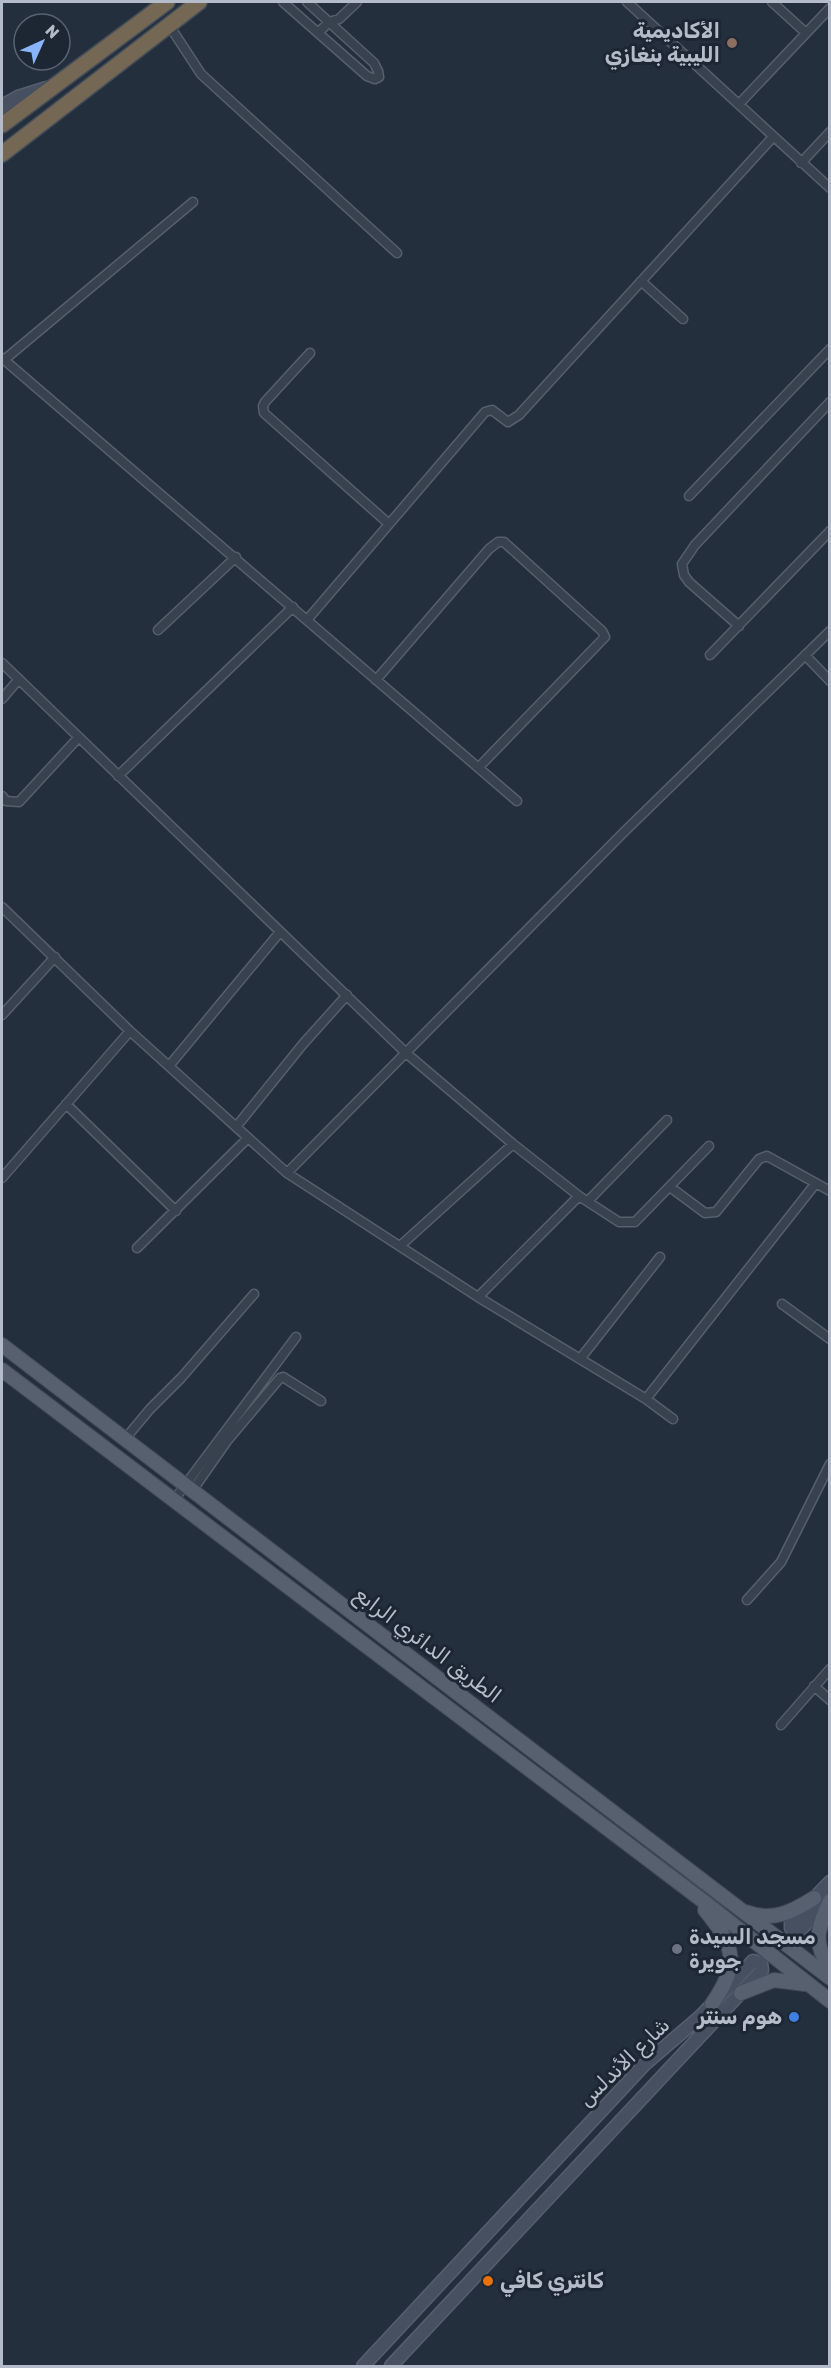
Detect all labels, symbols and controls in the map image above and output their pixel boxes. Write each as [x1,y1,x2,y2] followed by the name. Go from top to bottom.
[12,12,72,72] north arrow
[605,18,720,70] place label: الأكاديمية الليبية بنغازي
[41,21,63,43] text: N
[725,36,739,50] marker: الأكاديمية الليبية بنغازي
[348,1581,506,1710] street label: الطريق الدائري الرابع
[689,1924,816,1974] place label: مسجد السيدة جويرة
[670,1942,684,1956] marker: مسجد السيدة جويرة
[695,2004,782,2031] place label: هوم سنتر
[787,2010,801,2024] marker: هوم سنتر
[573,2012,676,2113] street label: شارع الأندلس
[500,2268,604,2297] place label: كانتري كافي
[481,2274,495,2288] marker: كانتري كافي

